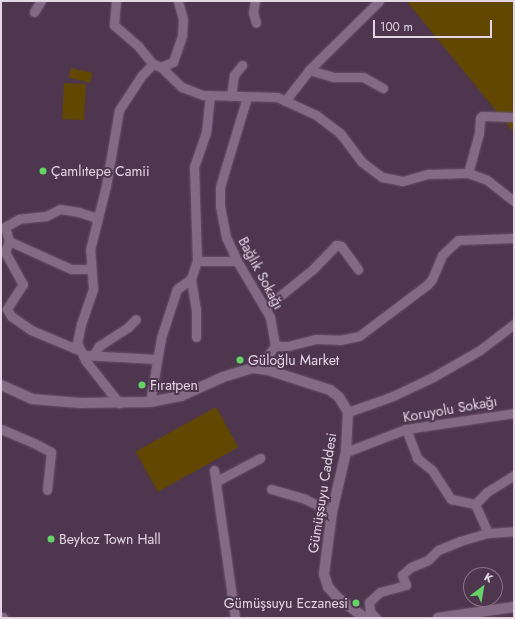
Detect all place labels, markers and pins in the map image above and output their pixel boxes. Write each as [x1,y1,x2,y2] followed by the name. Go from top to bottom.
[51,163,150,179] place label: Çamlıtepe Camii
[38,166,48,176] marker: Çamlıtepe Camii
[248,352,339,368] place label: Güloğlu Market
[235,355,245,365] marker: Güloğlu Market
[150,377,198,393] place label: Fıratpen
[137,380,147,390] marker: Fıratpen
[59,531,161,547] place label: Beykoz Town Hall
[46,534,56,544] marker: Beykoz Town Hall
[224,595,348,611] place label: Gümüşsuyu Eczanesi
[351,598,361,608] marker: Gümüşsuyu Eczanesi

